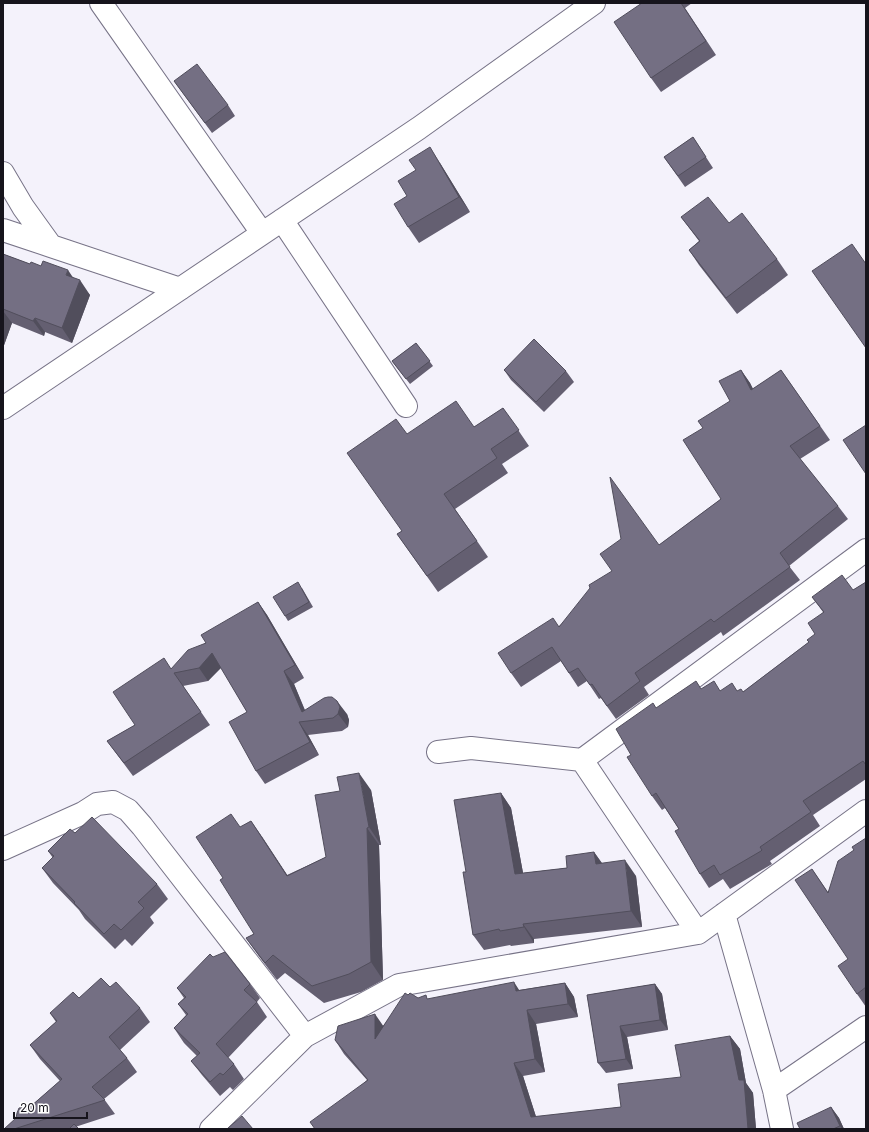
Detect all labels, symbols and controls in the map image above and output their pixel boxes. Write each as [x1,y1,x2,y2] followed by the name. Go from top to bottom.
[14,1094,87,1120] scale bar
[20,1100,49,1115] text: 20 m

